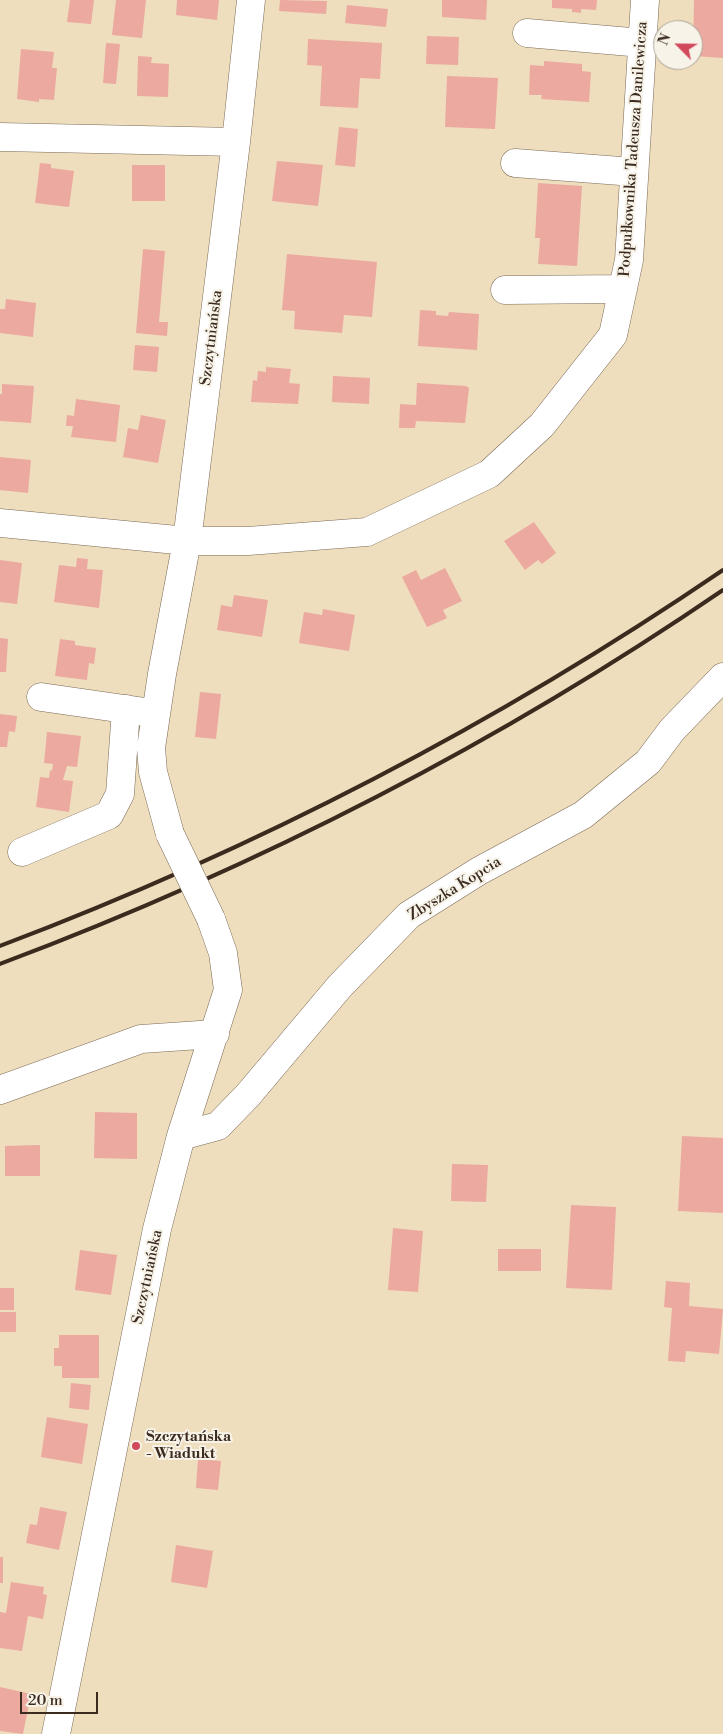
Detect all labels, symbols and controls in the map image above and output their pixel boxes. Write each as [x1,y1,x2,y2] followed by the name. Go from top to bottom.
[653,20,703,70] north arrow
[616,21,652,277] street label: Podpułkownika Tadeusza Danilewicza
[655,31,676,48] text: N
[197,289,227,387] street label: Szczytniańska
[405,853,505,925] street label: Zbyszka Kopcia
[129,1228,167,1326] street label: Szczytniańska
[146,1428,231,1463] place label: Szczytańska - Wiadukt
[130,1440,142,1452] marker: Szczytańska - Wiadukt
[22,1682,100,1714] scale bar
[28,1691,63,1710] text: 20 m

